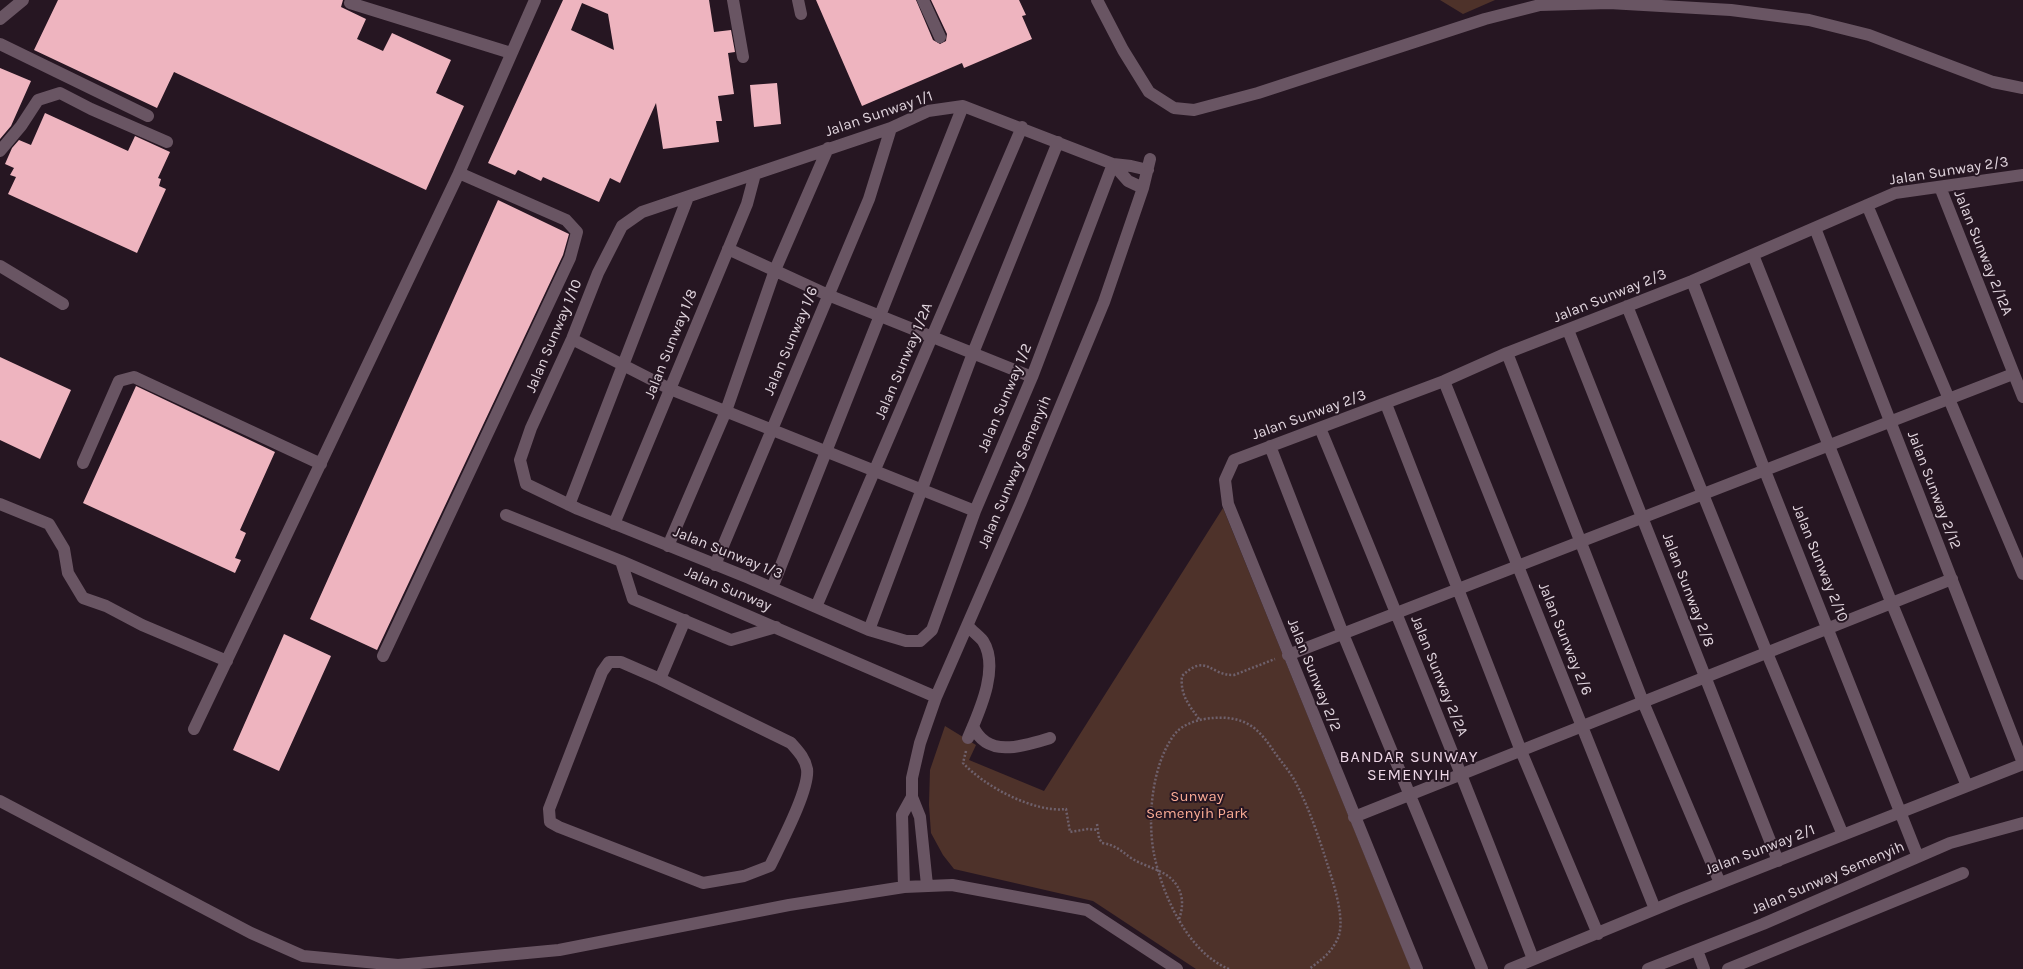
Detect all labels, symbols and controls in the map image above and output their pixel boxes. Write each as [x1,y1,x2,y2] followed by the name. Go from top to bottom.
[823,87,935,141] street label: Jalan Sunway 1/1
[1888,153,2010,189] street label: Jalan Sunway 2/3
[1950,188,2016,318] street label: Jalan Sunway 2/12A
[1551,265,1669,327] street label: Jalan Sunway 2/3
[522,277,586,395] street label: Jalan Sunway 1/10
[760,284,822,398] street label: Jalan Sunway 1/6
[641,286,701,402] street label: Jalan Sunway 1/8
[871,300,937,422] street label: Jalan Sunway 1/2A
[974,341,1036,455] street label: Jalan Sunway 1/2
[1249,386,1369,444] street label: Jalan Sunway 2/3
[975,393,1055,551] street label: Jalan Sunway Semenyih
[1903,428,1965,552] street label: Jalan Sunway 2/12
[1788,502,1852,624] street label: Jalan Sunway 2/10
[671,523,785,583] street label: Jalan Sunway 1/3
[1658,530,1718,650] street label: Jalan Sunway 2/8
[682,563,774,615] street label: Jalan Sunway
[1534,580,1596,698] street label: Jalan Sunway 2/6
[1407,613,1471,739] street label: Jalan Sunway 2/2A
[1283,616,1345,734] street label: Jalan Sunway 2/2
[1340,747,1478,785] district label: BANDAR SUNWAY SEMENYIH
[1146,788,1248,823] park label: Sunway Semenyih Park
[1702,821,1818,879] street label: Jalan Sunway 2/1
[1749,838,1907,918] street label: Jalan Sunway Semenyih

